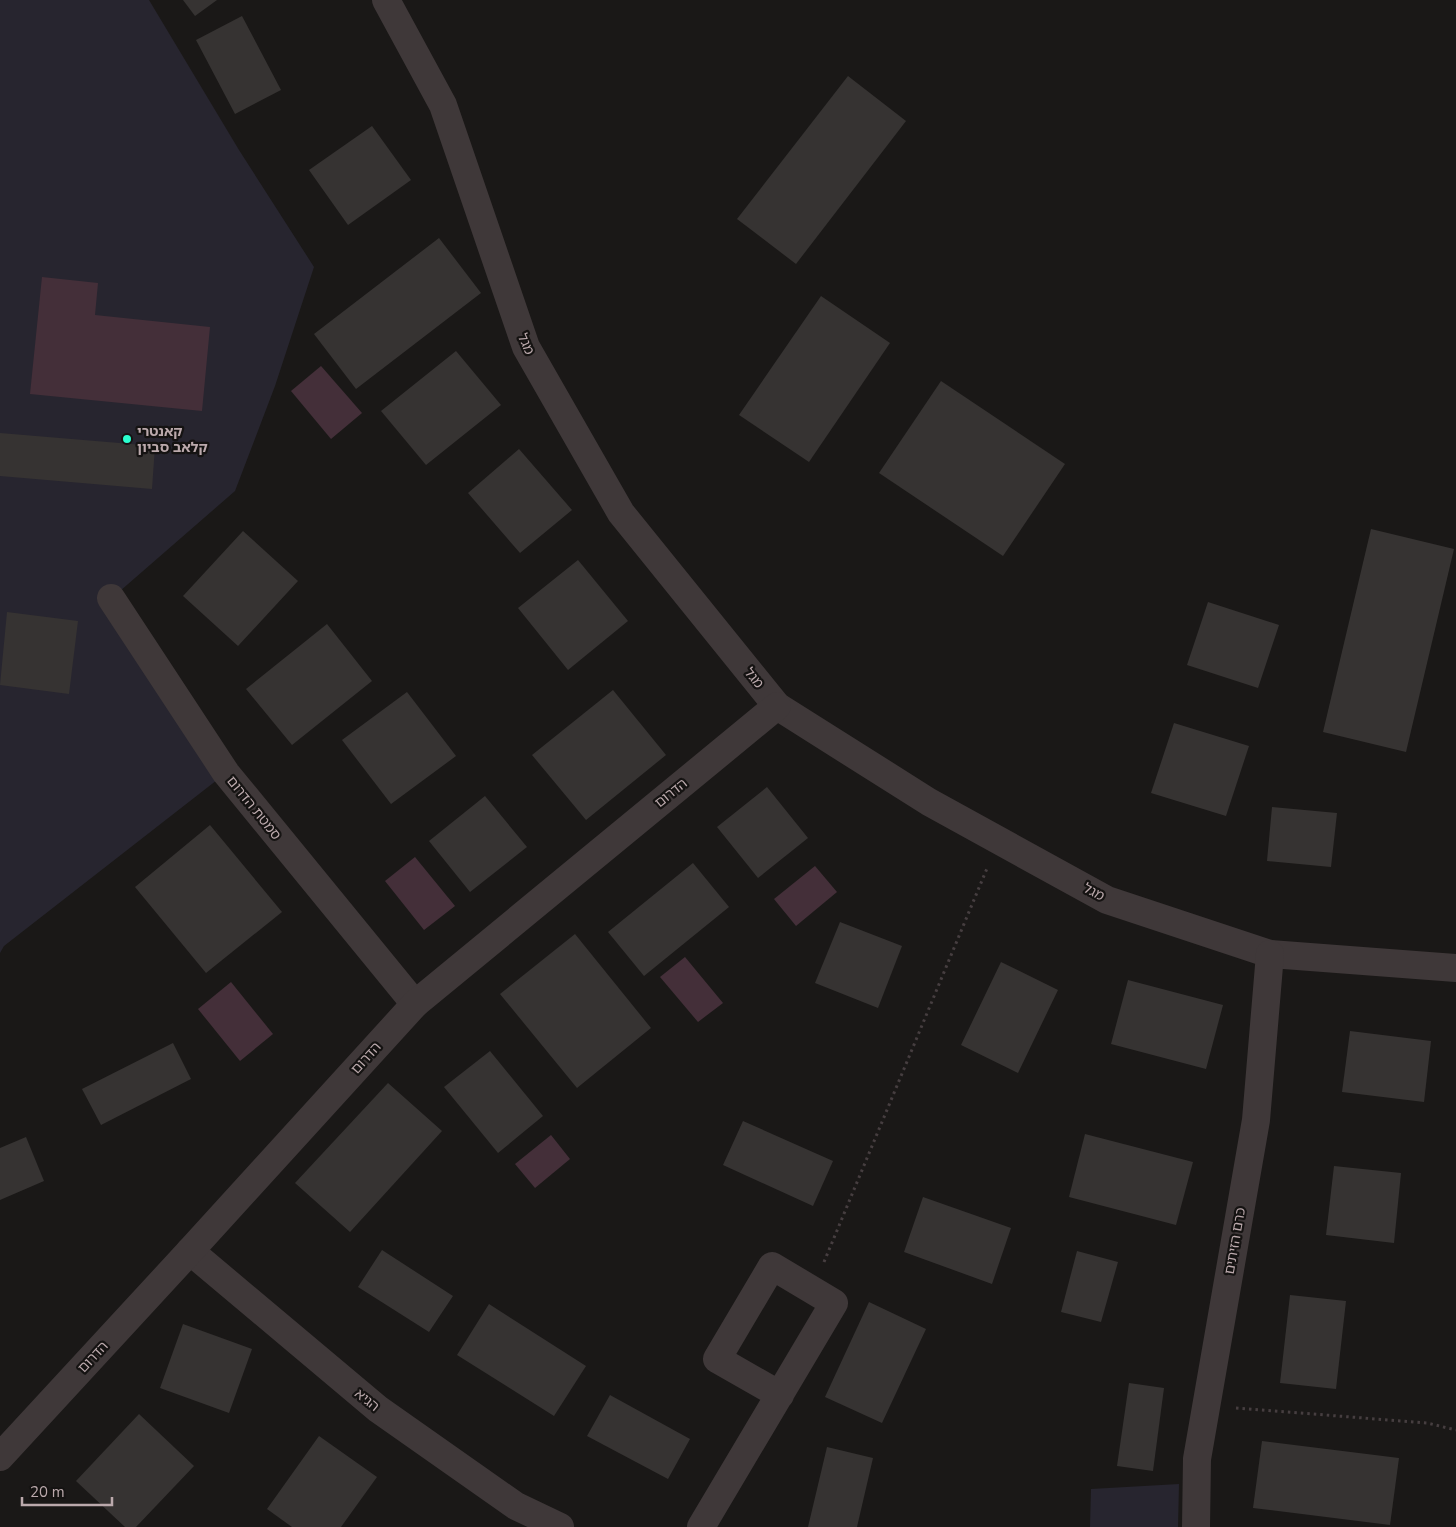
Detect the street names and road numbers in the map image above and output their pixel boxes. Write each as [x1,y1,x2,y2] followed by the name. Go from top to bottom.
[513,330,539,358] street label: מגל
[740,664,768,692] street label: מגל
[222,772,286,844] street label: סמטת הדרום
[651,774,691,812] street label: הדרום
[1080,879,1108,905] street label: מגל
[347,1038,385,1078] street label: הדרום
[1220,1206,1250,1276] street label: כרם הזיתים
[73,1337,113,1377] street label: הדרום
[351,1384,383,1416] street label: הגיא

